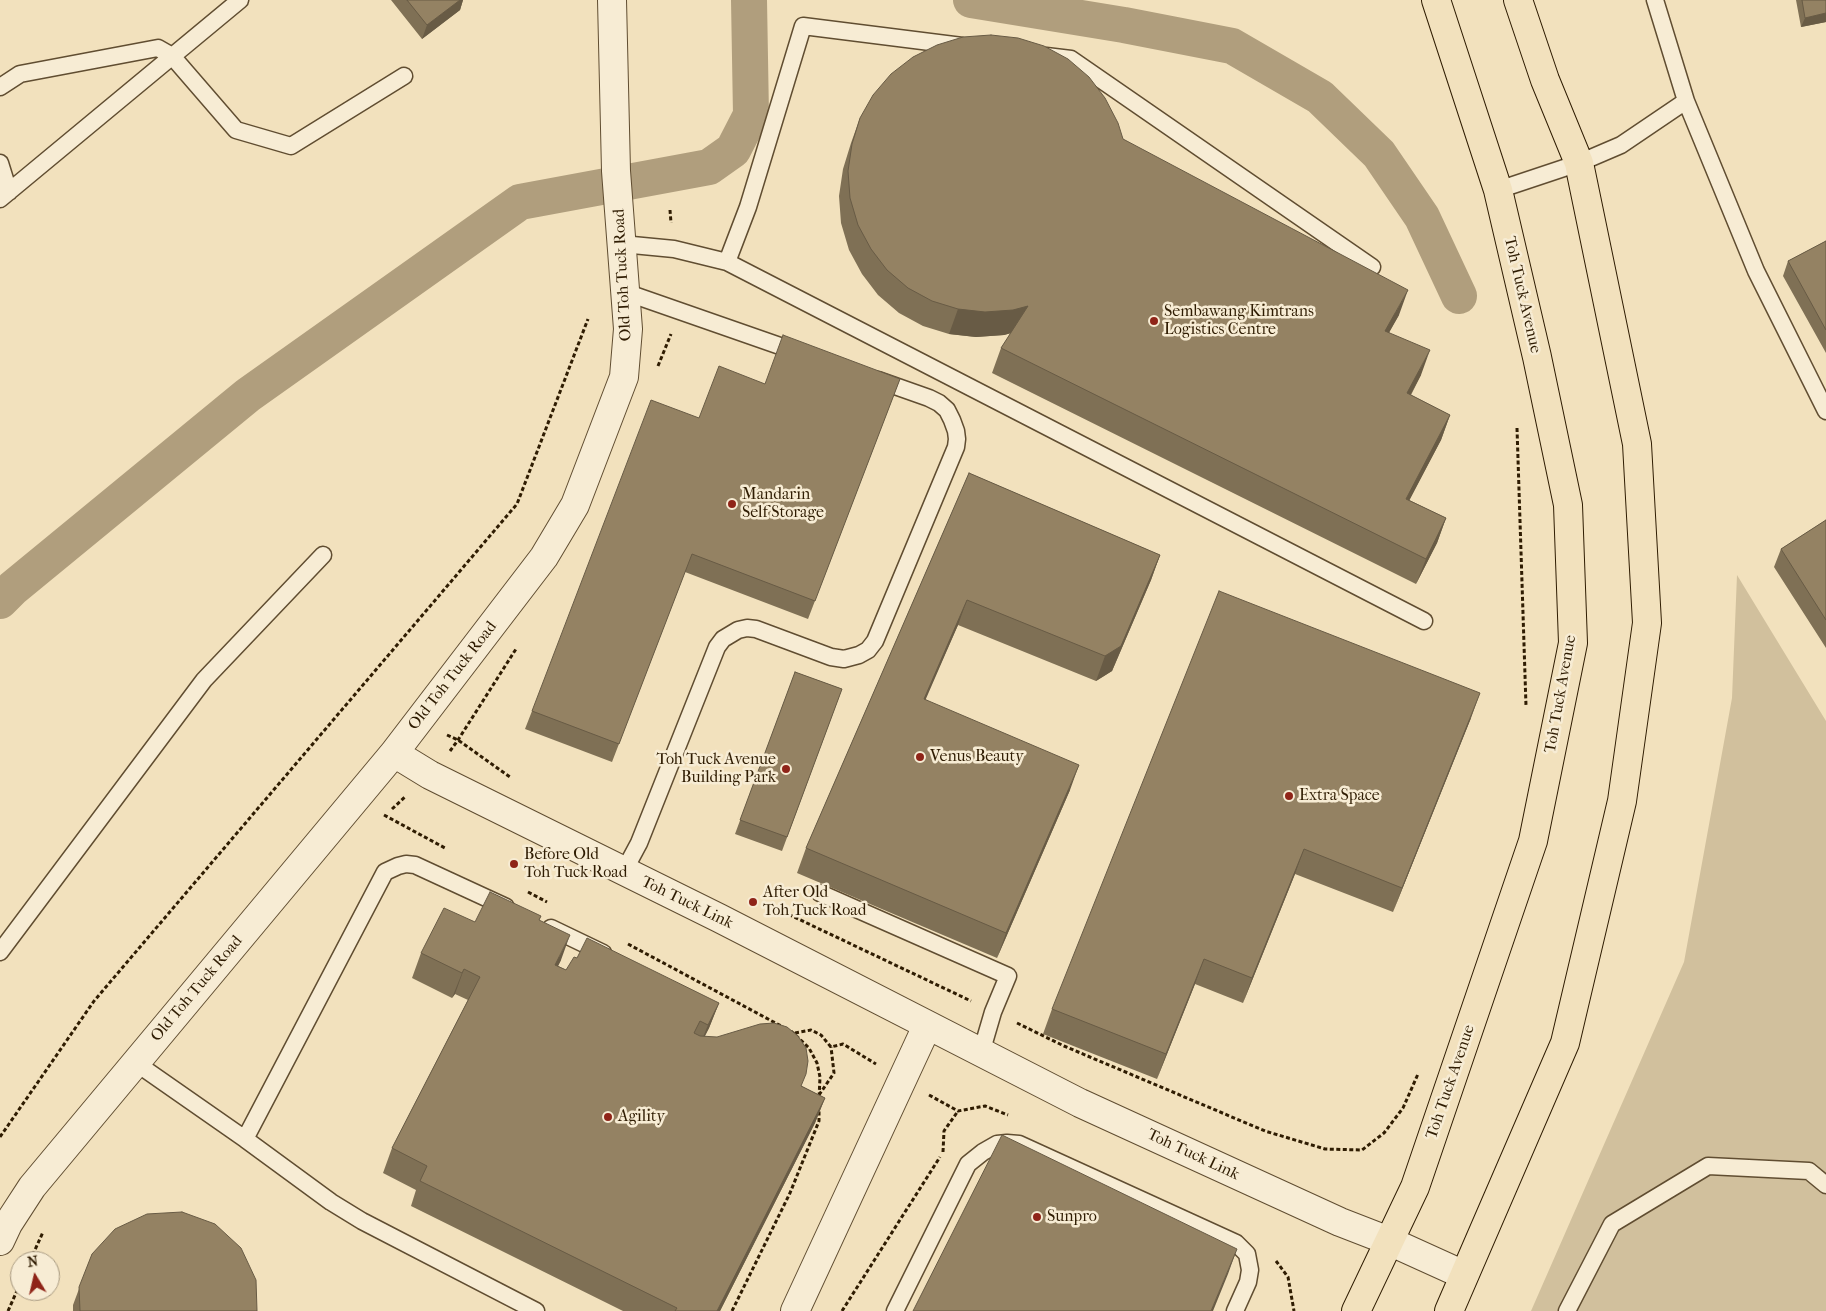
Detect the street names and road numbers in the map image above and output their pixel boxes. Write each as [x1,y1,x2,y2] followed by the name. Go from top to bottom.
[610,208,636,342] street label: Old Toh Tuck Road
[1499,235,1545,355] street label: Toh Tuck Avenue
[405,618,501,734] street label: Old Toh Tuck Road
[1541,634,1581,754] street label: Toh Tuck Avenue
[638,873,736,933] street label: Toh Tuck Link
[147,932,247,1046] street label: Old Toh Tuck Road
[1422,1022,1480,1142] street label: Toh Tuck Avenue
[1144,1125,1242,1185] street label: Toh Tuck Link

